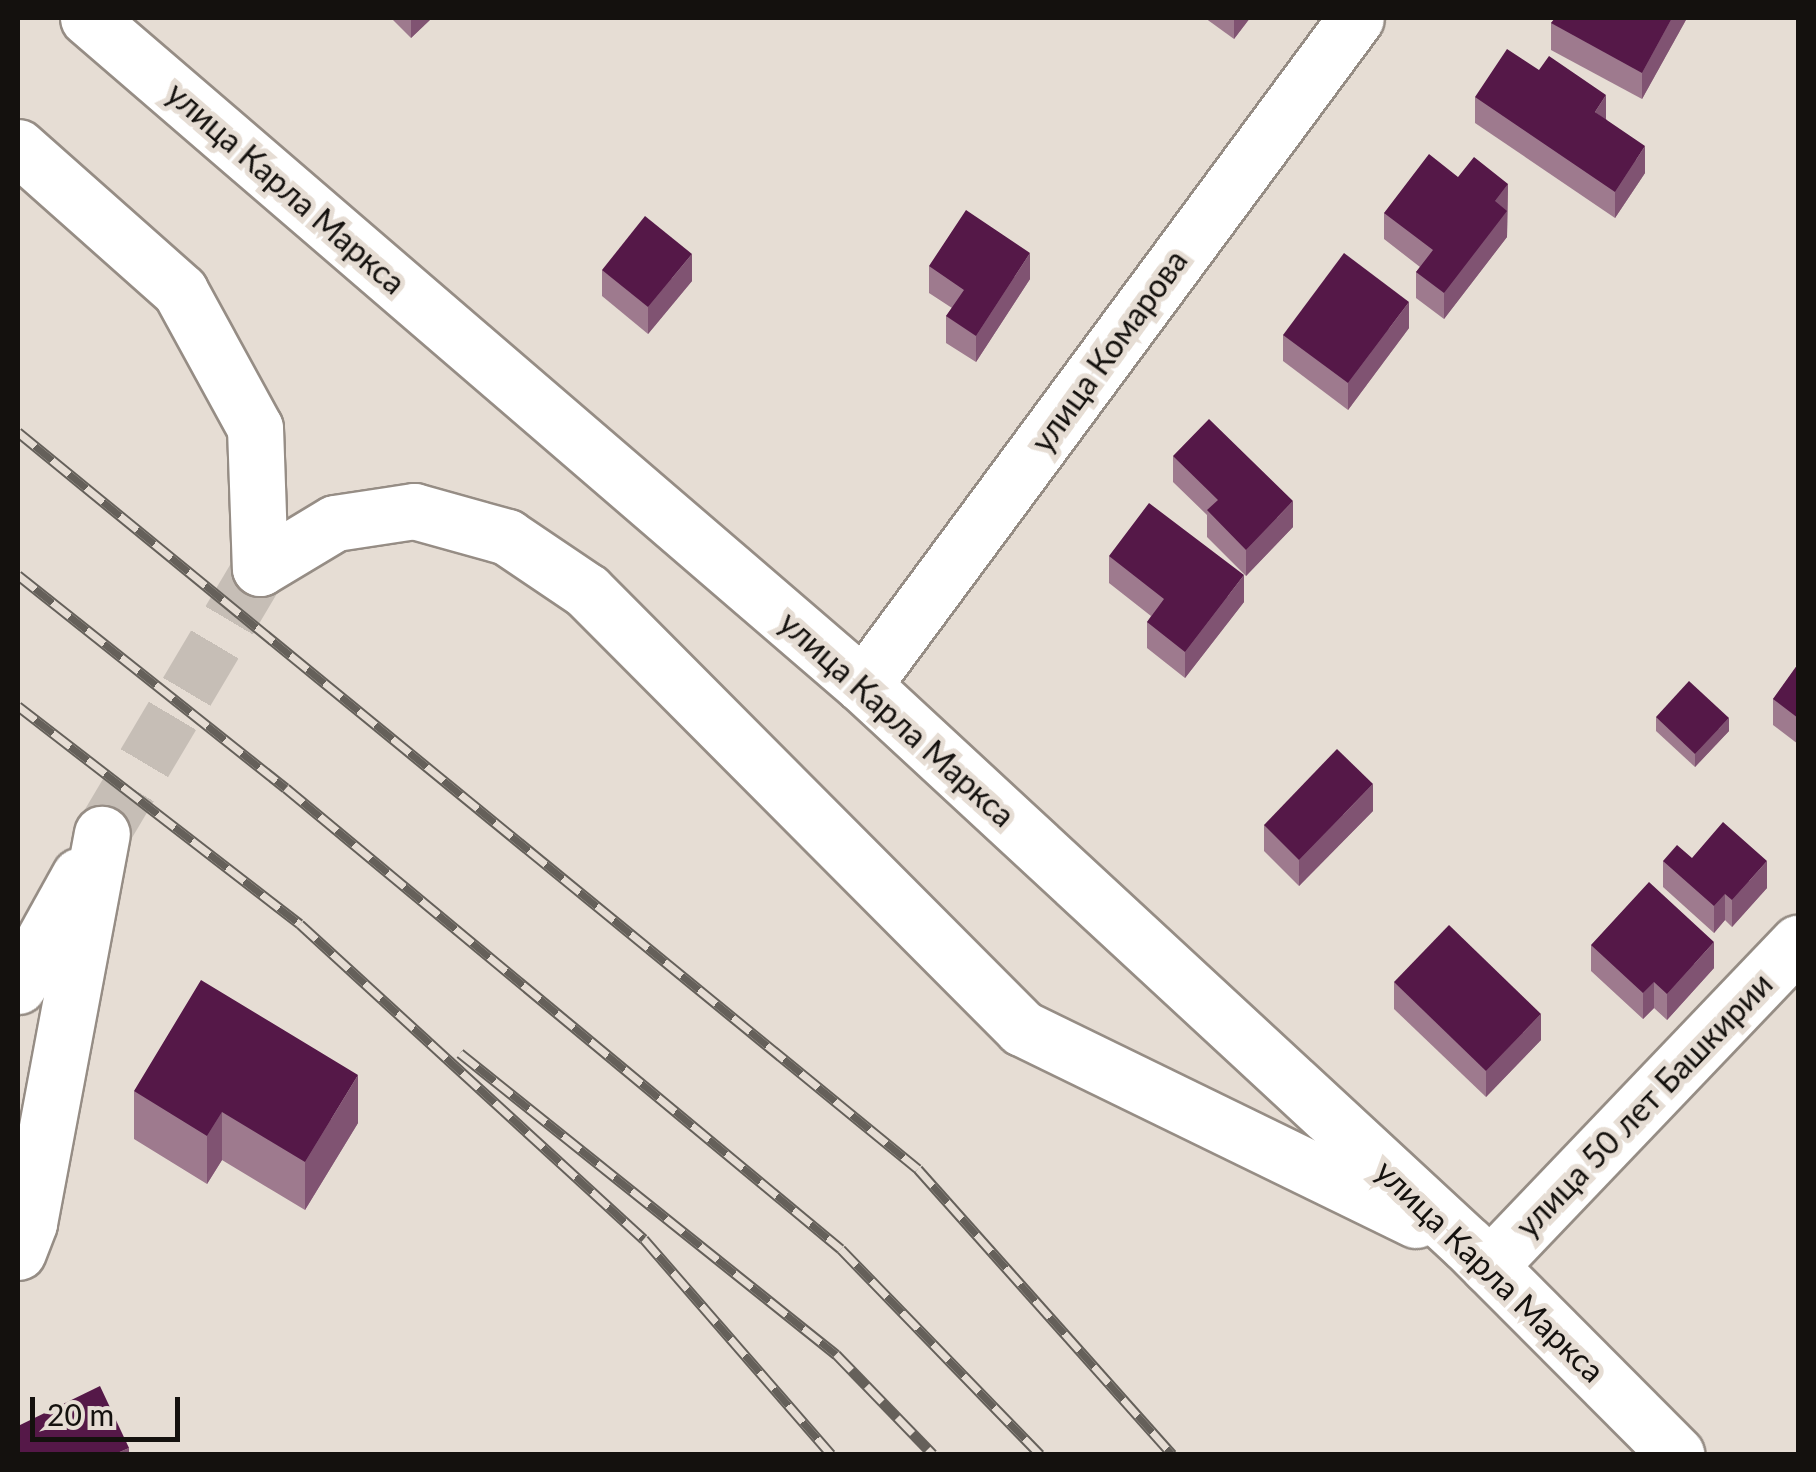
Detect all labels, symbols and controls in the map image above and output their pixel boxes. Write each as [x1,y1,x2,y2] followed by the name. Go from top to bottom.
[159,74,413,302] street label: улица Карла Маркса
[1023,243,1195,459] street label: улица Комарова
[772,603,1022,835] street label: улица Карла Маркса
[1508,965,1780,1245] street label: улица 50 лет Башкирии
[1368,1152,1612,1390] street label: улица Карла Маркса
[35,1377,185,1439] scale bar
[47,1396,114,1432] text: 20 m

